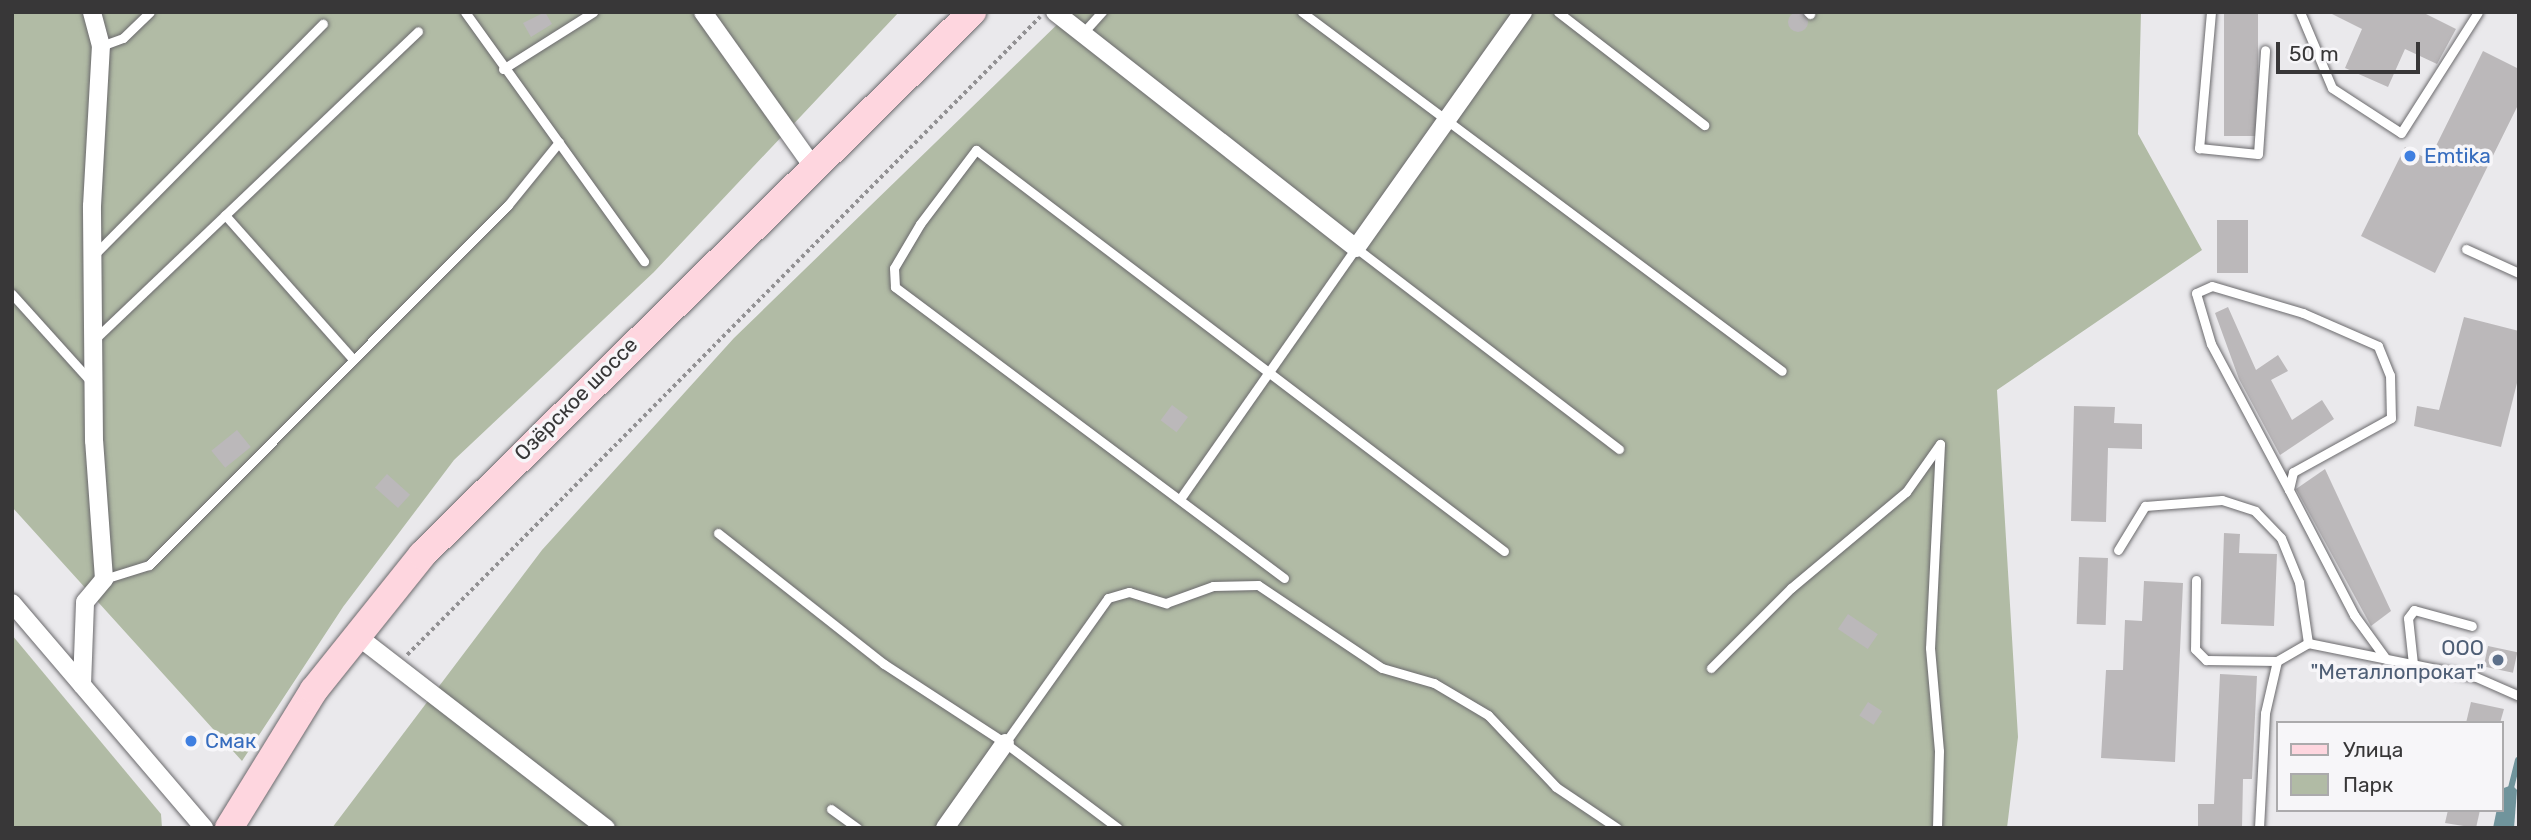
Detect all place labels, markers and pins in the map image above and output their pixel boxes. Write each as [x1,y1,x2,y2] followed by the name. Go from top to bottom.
[2424,143,2491,169] place label: Emtika
[2402,148,2418,164] marker: Emtika
[2310,635,2484,685] place label: ООО "Металлопрокат"
[2490,652,2506,668] marker: ООО "Металлопрокат"
[205,728,256,754] place label: Смак
[183,733,199,749] marker: Смак

